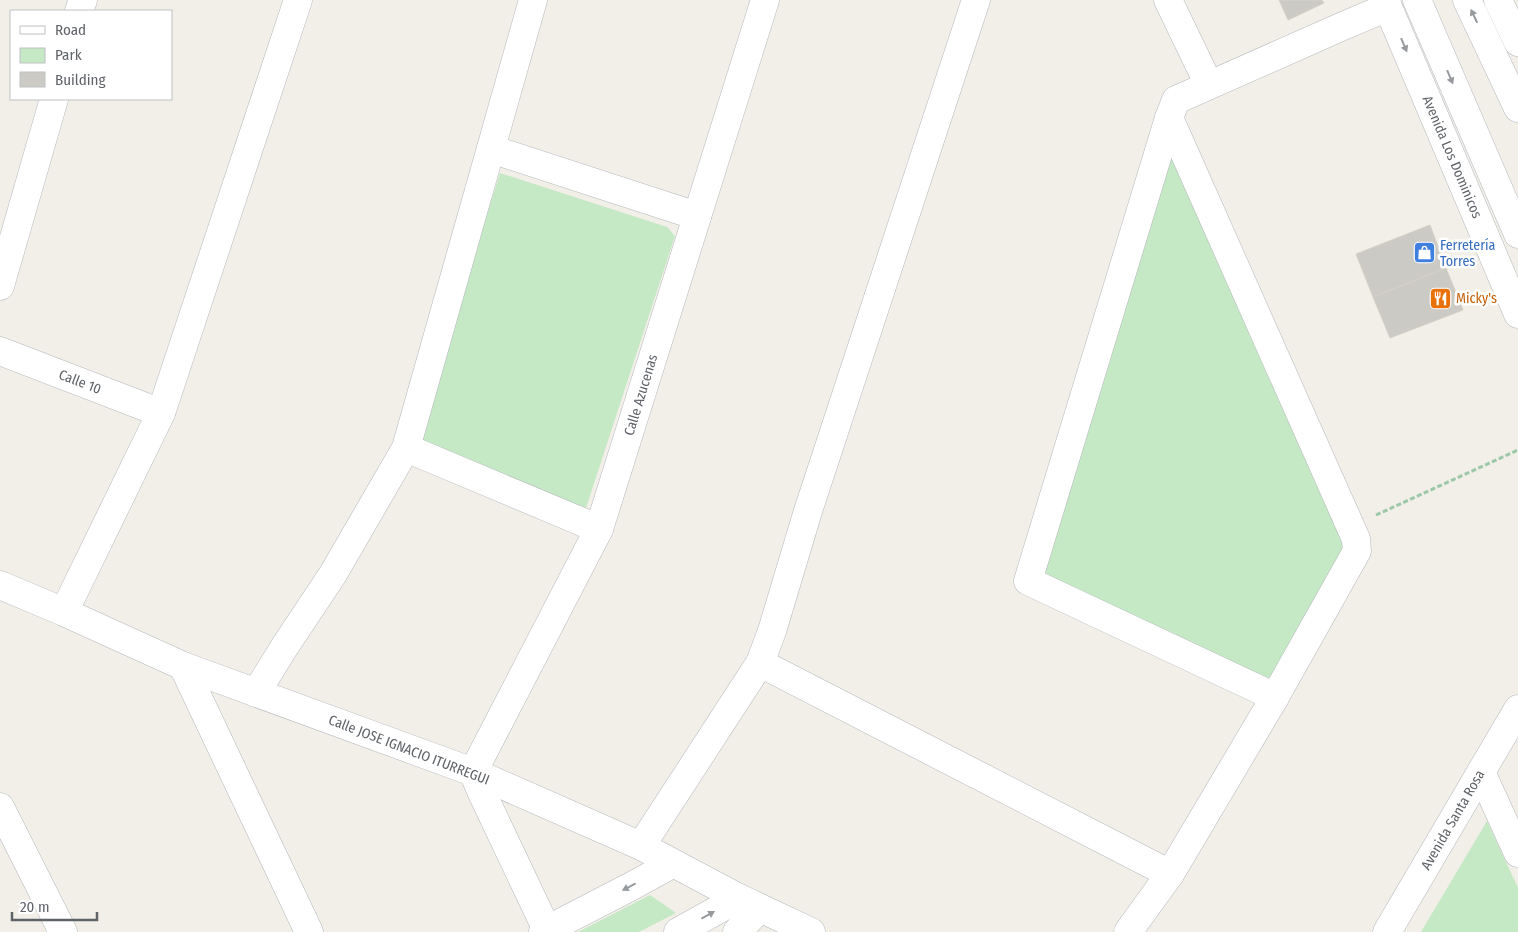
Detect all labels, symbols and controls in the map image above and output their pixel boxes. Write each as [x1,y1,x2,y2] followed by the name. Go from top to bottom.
[1470,9,1479,24] one-way arrow
[10,10,172,100] legend
[55,21,86,39] text: Road
[1401,38,1409,52] one-way arrow
[55,46,82,64] text: Park
[1447,70,1455,84] one-way arrow
[55,71,106,89] text: Building
[1419,93,1485,221] street label: Avenida Los Dominicos
[1440,237,1496,270] place label: Ferretería Torres
[1412,241,1436,265] shop icon: Ferretería Torres
[1428,286,1452,310] restaurant icon: Micky's
[1456,290,1497,307] place label: Micky's
[621,352,661,438] street label: Calle Azucenas
[56,366,104,398] street label: Calle 10
[326,711,492,789] street label: Calle JOSE IGNACIO ITURREGUI
[1418,767,1489,873] street label: Avenida Santa Rosa
[622,883,636,892] one-way arrow
[12,890,98,922] scale bar
[20,898,50,916] text: 20 m
[702,911,715,920] one-way arrow

